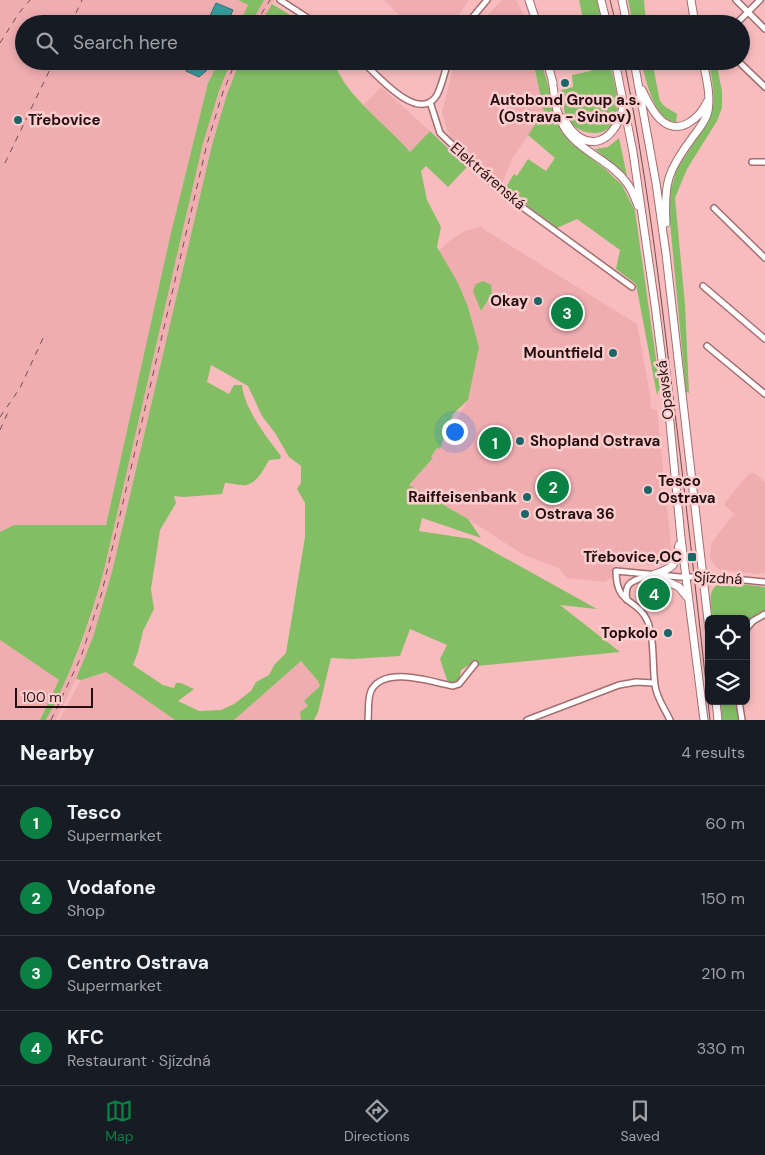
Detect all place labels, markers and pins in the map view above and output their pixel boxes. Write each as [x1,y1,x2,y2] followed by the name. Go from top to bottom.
[559,77,571,89] marker: Autobond Group a.s. (Ostrava - Svinov)
[490,90,640,127] place label: Autobond Group a.s. (Ostrava - Svinov)
[28,110,101,130] place label: Třebovice
[12,114,24,126] marker: Třebovice
[490,291,528,311] place label: Okay
[551,294,583,332] pin: 3
[532,295,544,307] marker: Okay
[524,343,603,363] place label: Mountfield
[607,347,619,359] marker: Mountfield
[479,424,511,462] pin: 1
[530,431,660,451] place label: Shopland Ostrava
[514,435,526,447] marker: Shopland Ostrava
[537,468,569,506] pin: 2
[658,471,716,508] place label: Tesco Ostrava
[642,484,654,496] marker: Tesco Ostrava
[408,487,517,507] place label: Raiffeisenbank
[521,491,533,503] marker: Raiffeisenbank
[535,504,615,524] place label: Ostrava 36
[519,508,531,520] marker: Ostrava 36
[583,547,682,567] place label: Třebovice,OC
[686,551,698,563] marker: Třebovice,OC
[638,575,670,613] pin: 4
[601,623,658,643] place label: Topkolo
[662,627,674,639] marker: Topkolo

